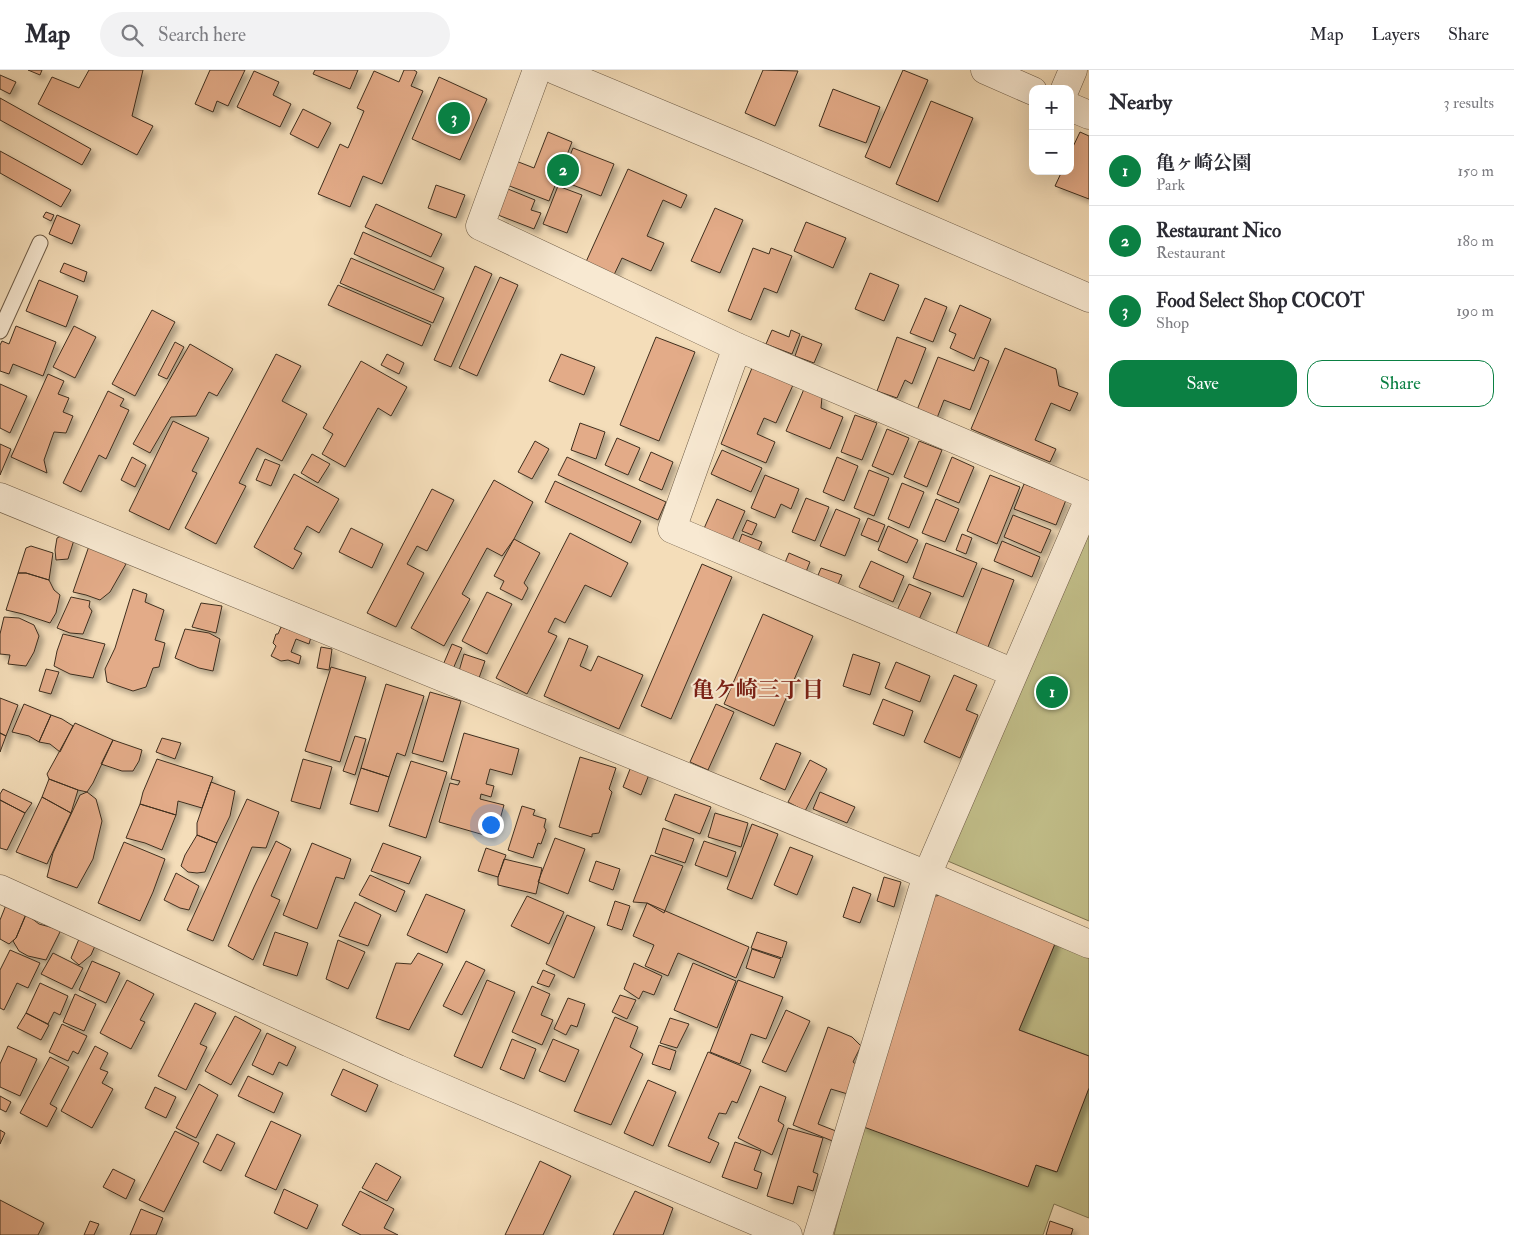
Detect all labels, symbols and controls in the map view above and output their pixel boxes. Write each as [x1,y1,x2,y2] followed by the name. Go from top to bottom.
[100,12,450,57] search box
[25,19,70,50] text: Map
[118,21,146,49] icon: search
[158,23,246,47] text: Search here
[1310,23,1344,46] text: Map
[1372,23,1420,46] text: Layers
[1448,23,1489,46] text: Share
[1029,85,1074,175] map controls
[1029,85,1074,130] button: +
[1109,89,1172,116] text: Nearby
[1443,93,1494,113] text: 3 results
[438,99,470,137] pin: 3
[1029,130,1074,175] button: −
[547,151,579,189] pin: 2
[1156,151,1251,175] text: 亀ヶ崎公園
[1122,161,1128,181] text: 1
[1457,161,1494,181] text: 150 m
[1156,175,1185,195] text: Park
[1156,219,1281,243] text: Restaurant Nico
[1121,231,1129,251] text: 2
[1457,231,1494,251] text: 180 m
[1156,243,1225,263] text: Restaurant
[1156,289,1364,313] text: Food Select Shop COCOT
[1122,301,1128,321] text: 3
[1456,301,1494,321] text: 190 m
[1156,313,1189,333] text: Shop
[1109,360,1297,407] button: Save
[1307,360,1494,407] button: Share
[1036,673,1068,711] pin: 1
[692,676,824,704] district label: 亀ケ崎三丁目
[478,812,504,838] your location

